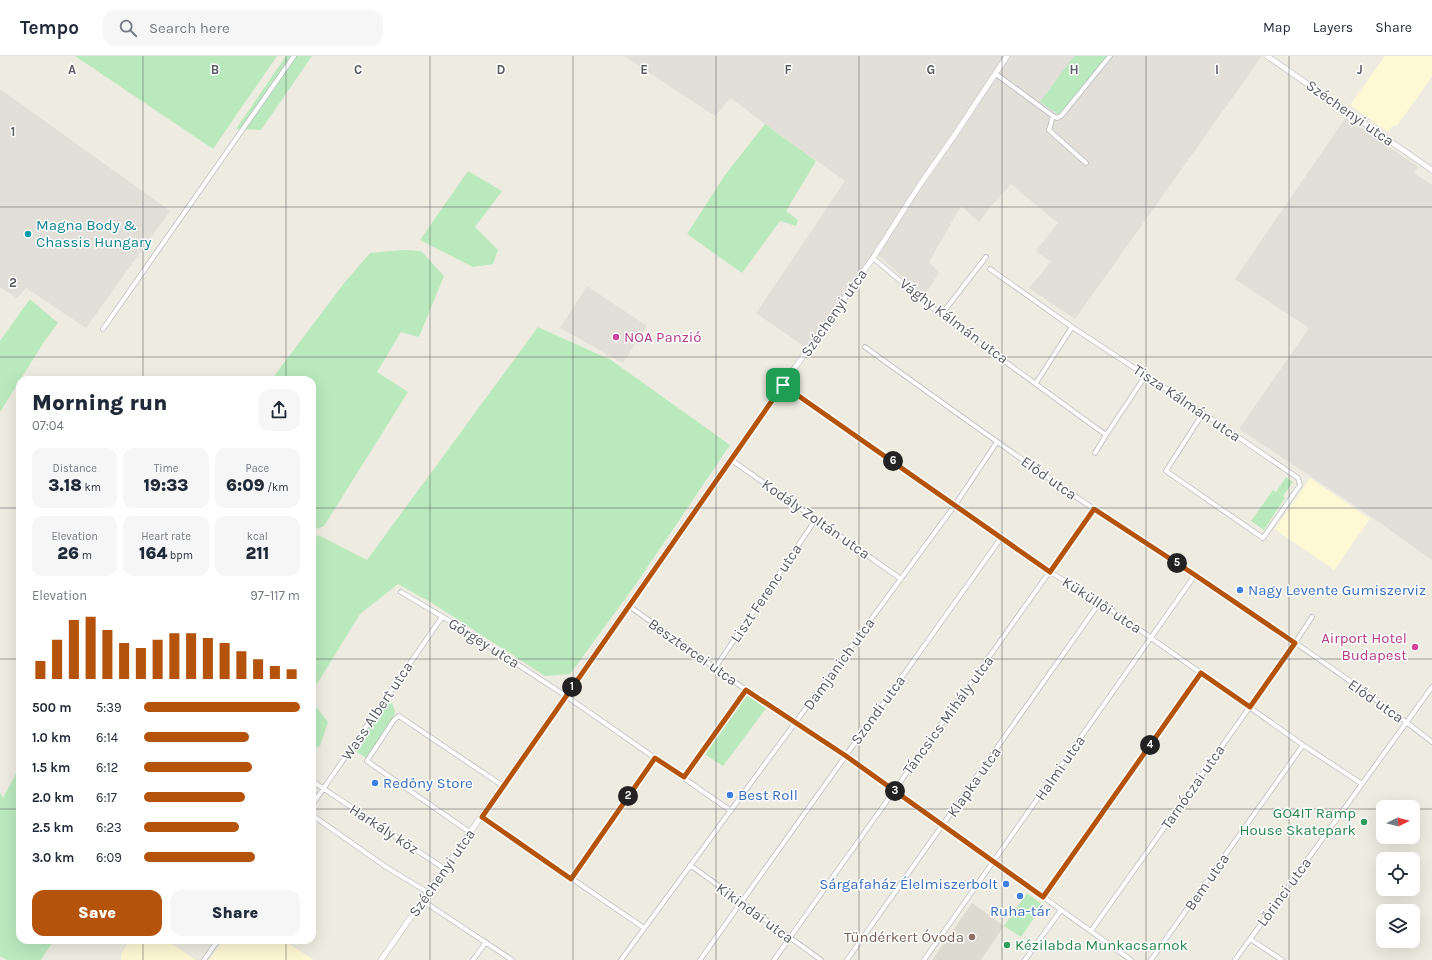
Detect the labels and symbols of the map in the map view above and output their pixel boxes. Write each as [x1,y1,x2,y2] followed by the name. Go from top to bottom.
[68,62,76,77] text: A
[211,62,219,77] text: B
[354,62,362,77] text: C
[497,62,506,77] text: D
[640,62,648,77] text: E
[784,62,792,77] text: F
[927,62,935,77] text: G
[1069,62,1079,77] text: H
[1215,62,1219,77] text: I
[1357,62,1363,77] text: J
[1303,76,1397,150] street label: Széchenyi utca
[11,124,15,139] text: 1
[36,216,151,251] place label: Magna Body & Chassis Hungary
[23,229,33,239] marker: Magna Body & Chassis Hungary
[797,266,871,360] street label: Széchenyi utca
[896,274,1012,368] street label: Vághy Kálmán utca
[9,275,17,290] text: 2
[624,328,702,346] place label: NOA Panzió
[611,332,621,342] marker: NOA Panzió
[1130,360,1244,446] street label: Tisza Kálmán utca
[766,368,800,402] pin
[883,451,903,471] pin: 6
[1018,452,1080,504] street label: Előd utca
[759,475,873,563] street label: Kodály Zoltán utca
[726,540,806,646] street label: Liszt Ferenc utca
[1167,553,1187,573] pin: 5
[1059,573,1145,637] street label: Küküllői utca
[1248,581,1426,599] place label: Nagy Levente Gumiszerviz
[1235,585,1245,595] marker: Nagy Levente Gumiszerviz
[445,614,523,672] street label: Görgey utca
[799,614,879,714] street label: Damjanich utca
[645,615,741,689] street label: Besztercei utca
[1321,629,1407,664] place label: Airport Hotel Budapest
[1410,642,1420,652] marker: Airport Hotel Budapest
[899,652,997,778] street label: Táncsics Mihály utca
[337,658,417,764] street label: Wass Albert utca
[847,672,909,748] street label: Szondi utca
[1345,675,1407,727] street label: Előd utca
[562,677,582,697] pin: 1
[1031,732,1089,804] street label: Halmi utca
[1140,735,1160,755] pin: 4
[1157,741,1229,833] street label: Tarnóczai utca
[943,744,1005,820] street label: Klapka utca
[383,774,473,792] place label: Redőny Store
[370,778,380,788] marker: Redőny Store
[885,781,905,801] pin: 3
[618,786,638,806] pin: 2
[738,786,798,804] place label: Best Roll
[725,790,735,800] marker: Best Roll
[346,800,422,858] street label: Harkály köz
[1376,800,1420,844] north arrow
[1240,804,1356,839] place label: GO4IT Ramp House Skatepark
[1359,817,1369,827] marker: GO4IT Ramp House Skatepark
[405,826,479,920] street label: Széchenyi utca
[1181,850,1233,914] street label: Bem utca
[1253,854,1315,930] street label: Lőrinci utca
[819,875,998,893] place label: Sárgafaház Élelmiszerbolt
[713,879,797,947] street label: Kikindai utca
[1001,879,1011,889] marker: Sárgafaház Élelmiszerbolt
[1015,891,1025,901] marker: Ruha-tár
[990,902,1051,920] place label: Ruha-tár
[844,928,964,946] place label: Tündérkert Óvoda
[967,932,977,942] marker: Tündérkert Óvoda
[1015,936,1188,954] place label: Kézilabda Munkacsarnok
[1002,940,1012,950] marker: Kézilabda Munkacsarnok

